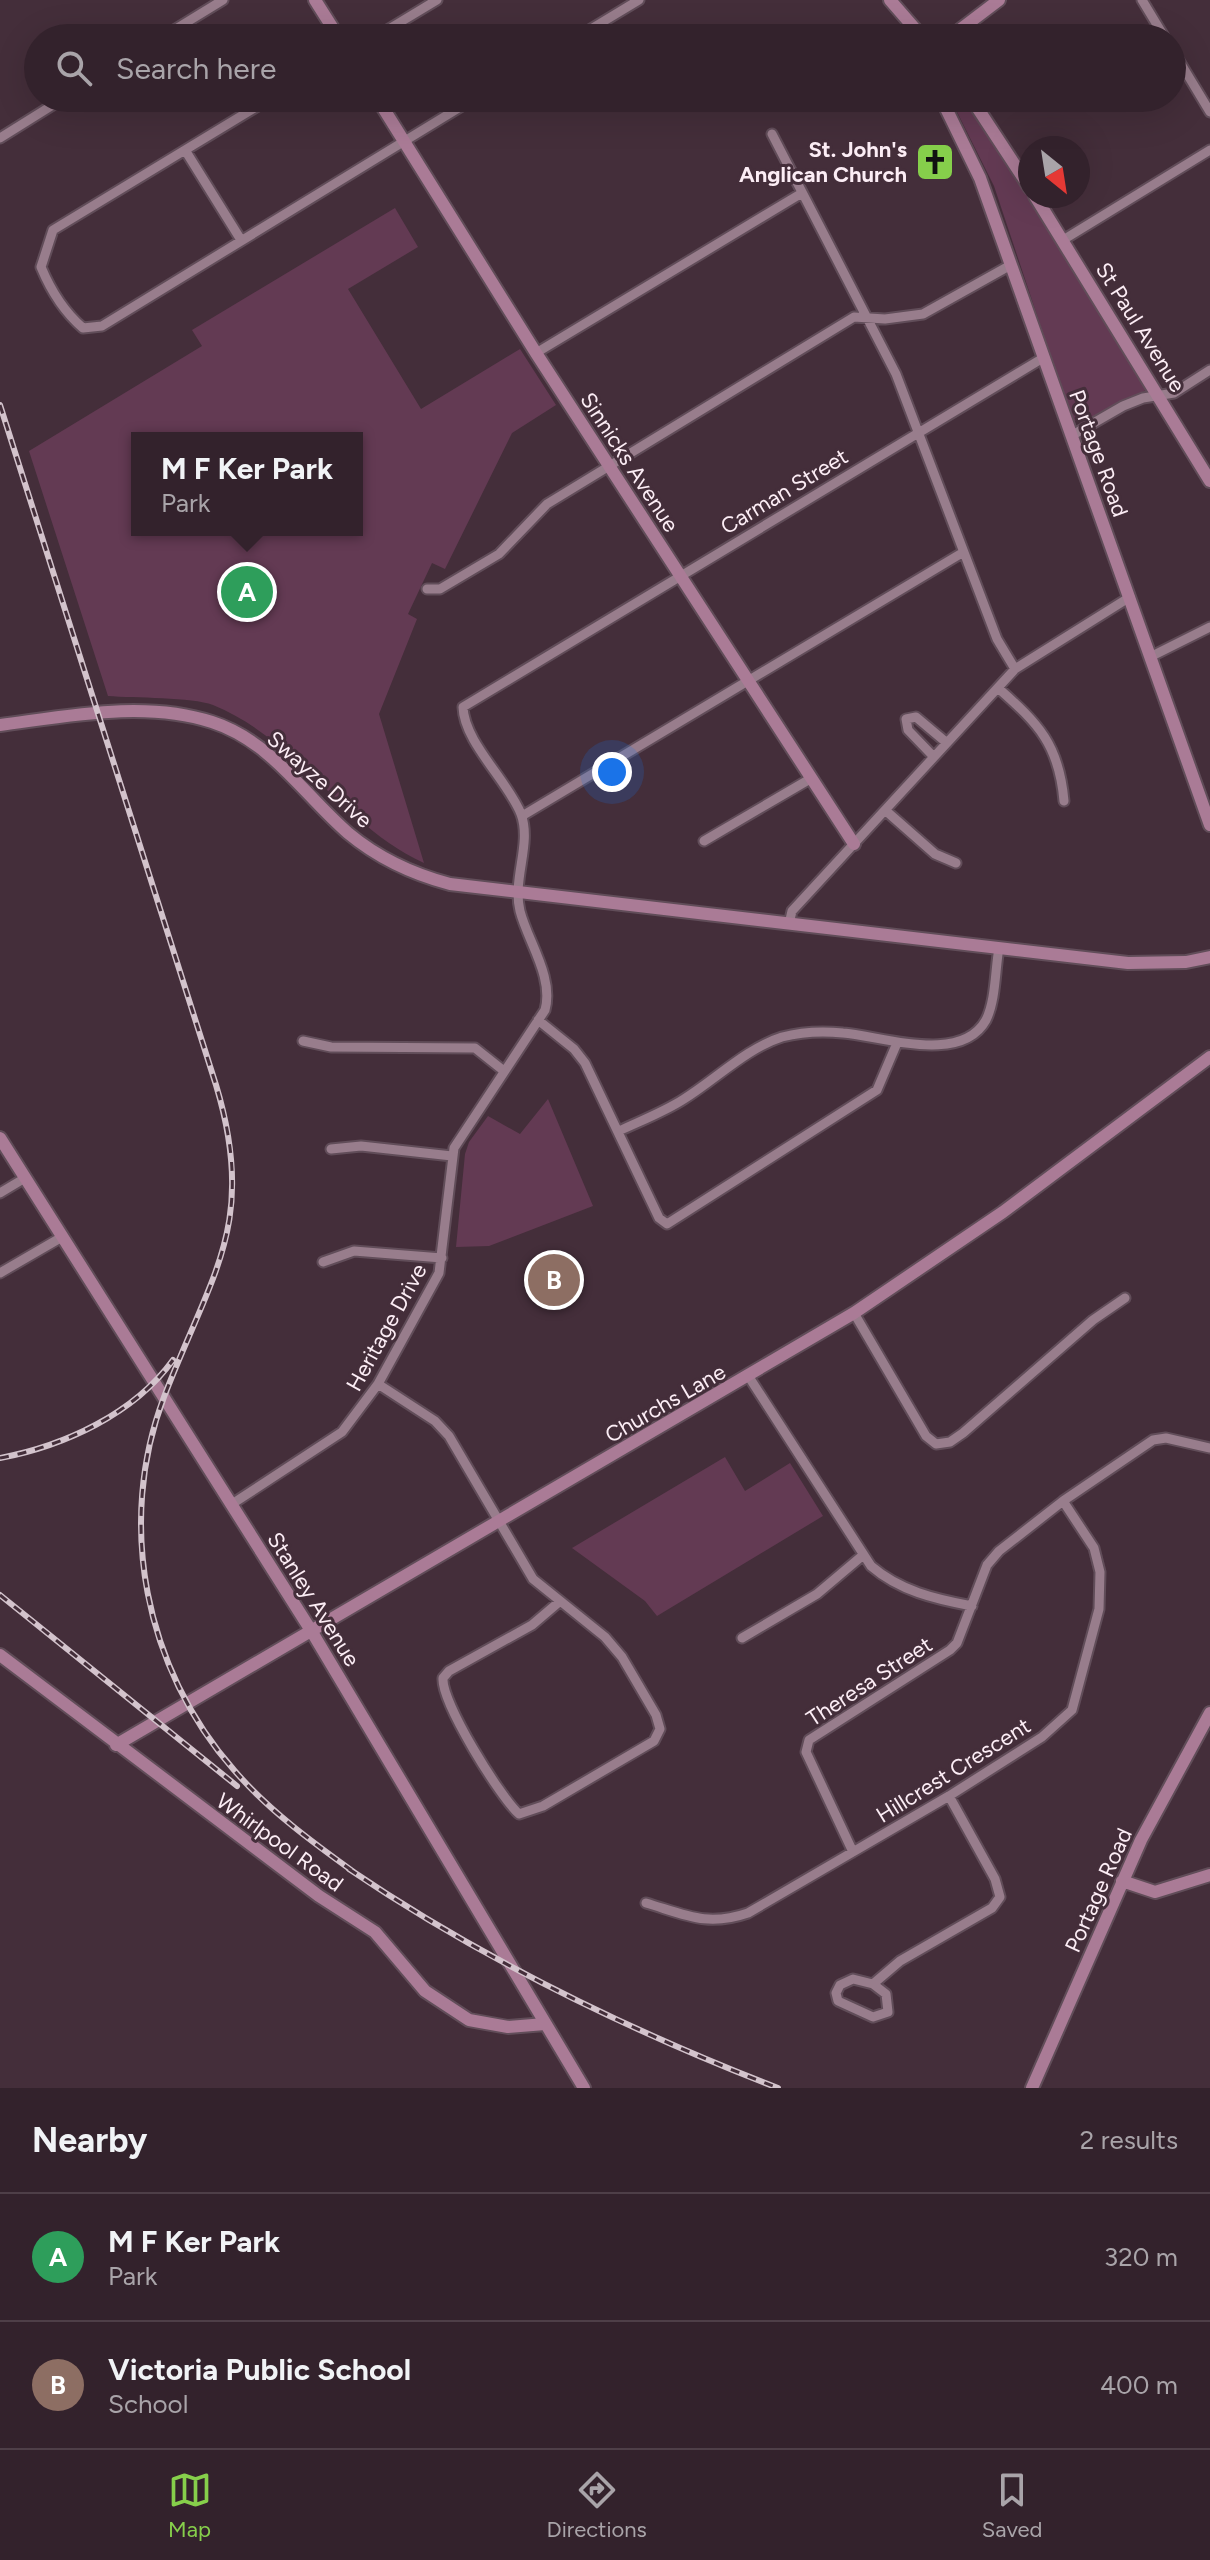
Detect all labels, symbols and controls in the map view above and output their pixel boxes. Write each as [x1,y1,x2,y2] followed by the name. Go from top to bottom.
[24,24,1186,112] search box
[52,46,96,90] icon: search
[116,50,276,87] text: Search here
[739,136,907,188] place label: St. John's Anglican Church
[1018,136,1090,208] north arrow
[914,141,956,183] church icon: St. John's Anglican Church
[1090,257,1191,397] street label: St Paul Avenue
[1063,386,1134,520] street label: Portage Road
[574,387,685,537] street label: Sinnicks Avenue
[131,432,363,536] popup
[716,443,853,540] street label: Carman Street
[161,450,333,487] text: M F Ker Park
[161,487,210,519] text: Park
[221,562,273,622] pin: A
[261,725,378,834] street label: Swayze Drive
[592,752,632,792] your location
[528,1250,580,1310] pin: B
[340,1259,433,1396] street label: Heritage Drive
[600,1358,730,1449] street label: Churchs Lane
[262,1527,366,1671] street label: Stanley Avenue
[801,1631,937,1732] street label: Theresa Street
[871,1712,1035,1829] street label: Hillcrest Crescent
[211,1787,348,1897] street label: Whirlpool Road
[1059,1824,1138,1957] street label: Portage Road
[32,2120,147,2161] text: Nearby
[1080,2124,1178,2156] text: 2 results
[108,2223,280,2260] text: M F Ker Park
[49,2241,67,2273] text: A
[1104,2241,1178,2273] text: 320 m
[108,2260,157,2292] text: Park
[108,2351,411,2388] text: Victoria Public School
[50,2369,66,2401] text: B
[1100,2369,1178,2401] text: 400 m
[108,2388,188,2420] text: School
[168,2468,212,2543] tab: Map
[547,2468,647,2543] tab: Directions
[982,2468,1042,2543] tab: Saved

